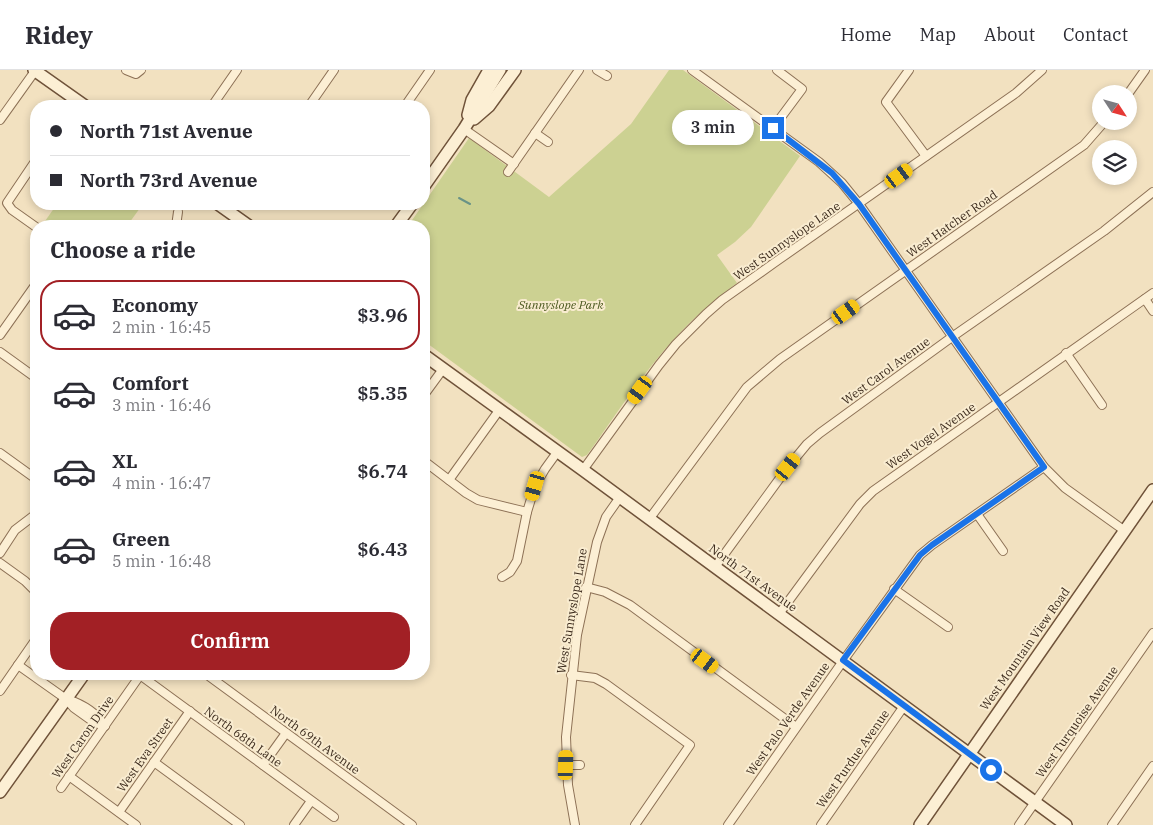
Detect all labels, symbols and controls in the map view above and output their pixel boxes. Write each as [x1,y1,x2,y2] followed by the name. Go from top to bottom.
[25,19,93,51] text: Ridey
[840,23,892,46] text: Home
[920,23,956,46] text: Map
[984,23,1035,46] text: About
[1063,23,1128,46] text: Contact
[1092,85,1138,130] north arrow
[1092,85,1137,185] map controls
[673,110,756,146] callout: 3 min
[691,117,735,137] text: 3 min
[762,117,784,139] route end
[80,119,253,143] text: North 71st Avenue
[1092,140,1137,185] button: layers
[882,161,915,191] car
[80,168,257,192] text: North 73rd Avenue
[903,187,1000,260] street label: West Hatcher Road
[730,198,843,283] street label: West Sunnyslope Lane
[50,235,196,264] text: Choose a ride
[52,293,97,338] icon: car
[112,293,198,317] text: Economy
[517,297,604,312] park label: Sunnyslope Park
[829,297,862,327] car
[357,303,408,327] text: $3.96
[112,317,211,337] text: 2 min · 16:45
[839,334,933,408] street label: West Carol Avenue
[52,371,97,416] icon: car
[112,371,189,395] text: Comfort
[625,373,654,407] car
[357,381,408,405] text: $5.35
[112,395,211,415] text: 3 min · 16:46
[883,399,978,472] street label: West Vogel Avenue
[52,449,97,494] icon: car
[112,449,138,473] text: XL
[772,451,803,483] car
[357,459,408,483] text: $6.74
[523,470,546,502] car
[112,473,211,493] text: 4 min · 16:47
[52,527,97,572] icon: car
[112,527,170,551] text: Green
[357,537,408,561] text: $6.43
[706,541,800,615] street label: North 71st Avenue
[553,547,590,675] street label: West Sunnyslope Lane
[112,551,211,571] text: 5 min · 16:48
[976,584,1073,713] street label: West Mountain View Road
[50,612,410,670] button: Confirm
[688,646,721,676] car
[743,659,832,778] street label: West Palo Verde Avenue
[1032,663,1121,781] street label: West Turquoise Avenue
[49,693,117,781] street label: West Caron Drive
[268,702,363,777] street label: North 69th Avenue
[201,703,285,770] street label: North 68th Lane
[813,707,892,811] street label: West Purdue Avenue
[113,715,176,795] street label: West Eva Street
[557,750,574,780] car
[980,759,1002,781] route start

